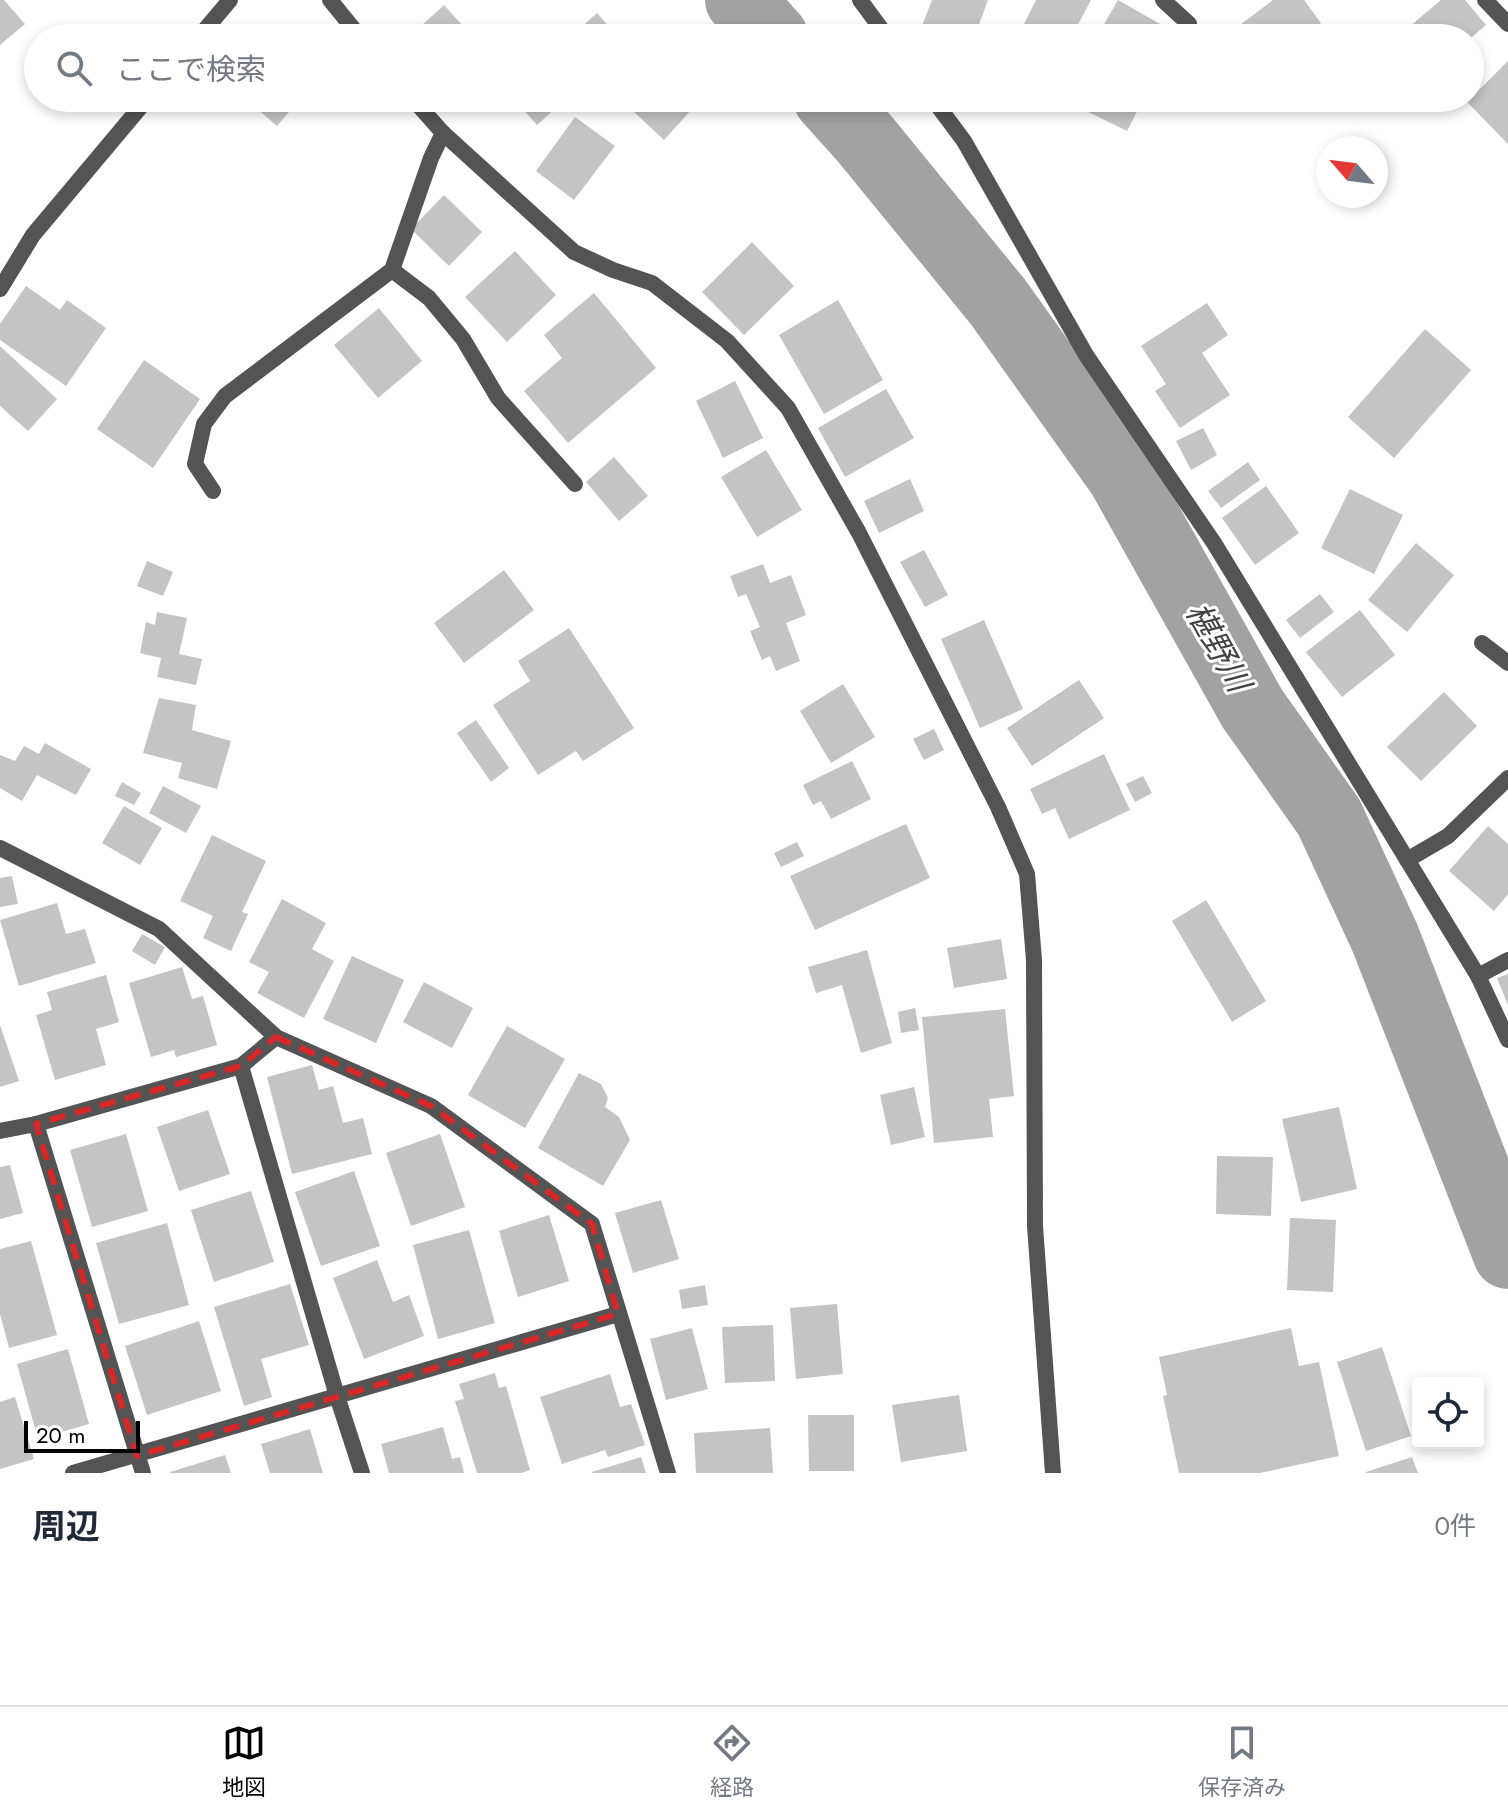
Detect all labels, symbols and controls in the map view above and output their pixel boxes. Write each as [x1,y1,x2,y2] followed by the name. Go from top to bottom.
[24,24,1484,112] search box
[52,46,96,90] icon: search
[116,48,266,91] text: ここで検索
[1316,136,1388,208] north arrow
[1175,594,1263,703] water label: 椹野川
[1412,1377,1484,1449] map controls
[1412,1377,1484,1449] button: locate
[24,1417,140,1453] scale bar
[36,1419,85,1451] text: 20 m
[32,1502,100,1551] text: 周辺
[1434,1507,1476,1545] text: 0件
[222,1721,266,1803] tab: 地図
[710,1721,754,1803] tab: 経路
[1198,1721,1286,1803] tab: 保存済み

